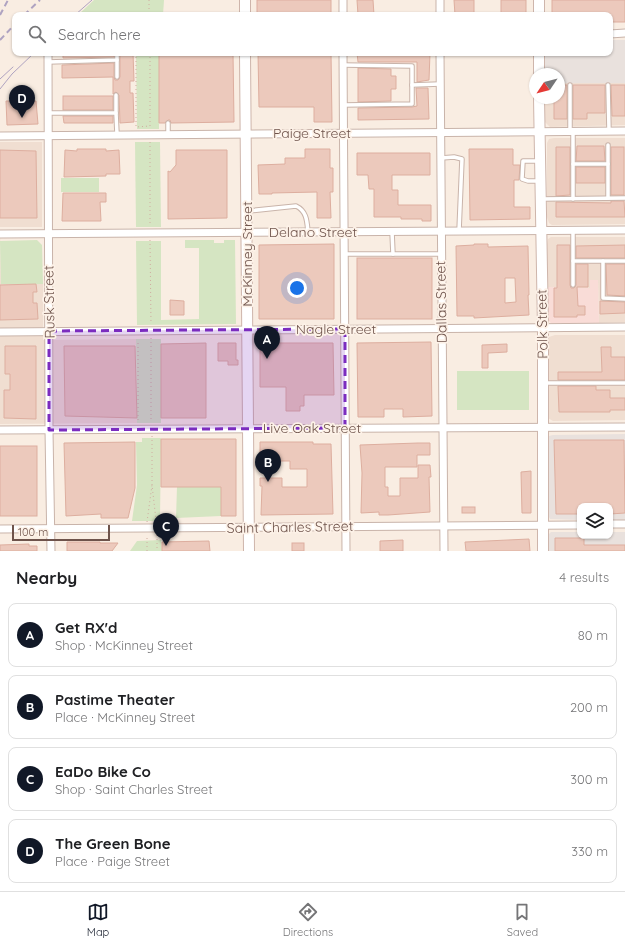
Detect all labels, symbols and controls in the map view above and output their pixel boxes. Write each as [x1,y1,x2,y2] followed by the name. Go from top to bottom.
[12,12,613,56] search box
[26,23,48,45] icon: search
[58,25,141,44] text: Search here
[529,68,565,104] north arrow
[9,85,35,118] pin: D
[273,124,351,142] street label: Paige Street
[238,201,256,307] street label: McKinney Street
[269,223,357,241] street label: Delano Street
[431,261,451,343] street label: Dallas Street
[39,265,59,339] street label: Rusk Street
[287,278,307,298] your location
[532,289,552,359] street label: Polk Street
[296,320,376,338] street label: Nagle Street
[254,326,280,359] pin: A
[263,419,361,437] street label: Live Oak Street
[255,449,281,482] pin: B
[577,503,613,539] map controls
[577,503,613,539] button: layers
[153,513,179,546] pin: C
[227,517,354,537] street label: Saint Charles Street
[12,523,110,542] scale bar
[18,525,48,539] text: 100 m
[16,567,77,588] text: Nearby
[559,569,609,585] text: 4 results
[55,618,117,637] text: Get RX'd
[26,627,34,643] text: A
[578,627,608,643] text: 80 m
[55,637,193,653] text: Shop · McKinney Street
[55,690,175,709] text: Pastime Theater
[26,699,34,715] text: B
[570,699,608,715] text: 200 m
[55,709,195,725] text: Place · McKinney Street
[55,762,151,781] text: EaDo Bike Co
[26,771,34,787] text: C
[570,771,608,787] text: 300 m
[55,781,213,797] text: Shop · Saint Charles Street
[55,834,171,853] text: The Green Bone
[25,843,35,859] text: D
[571,843,608,859] text: 330 m
[55,853,170,869] text: Place · Paige Street
[87,901,109,939] tab: Map
[283,901,333,939] tab: Directions
[507,901,538,939] tab: Saved

